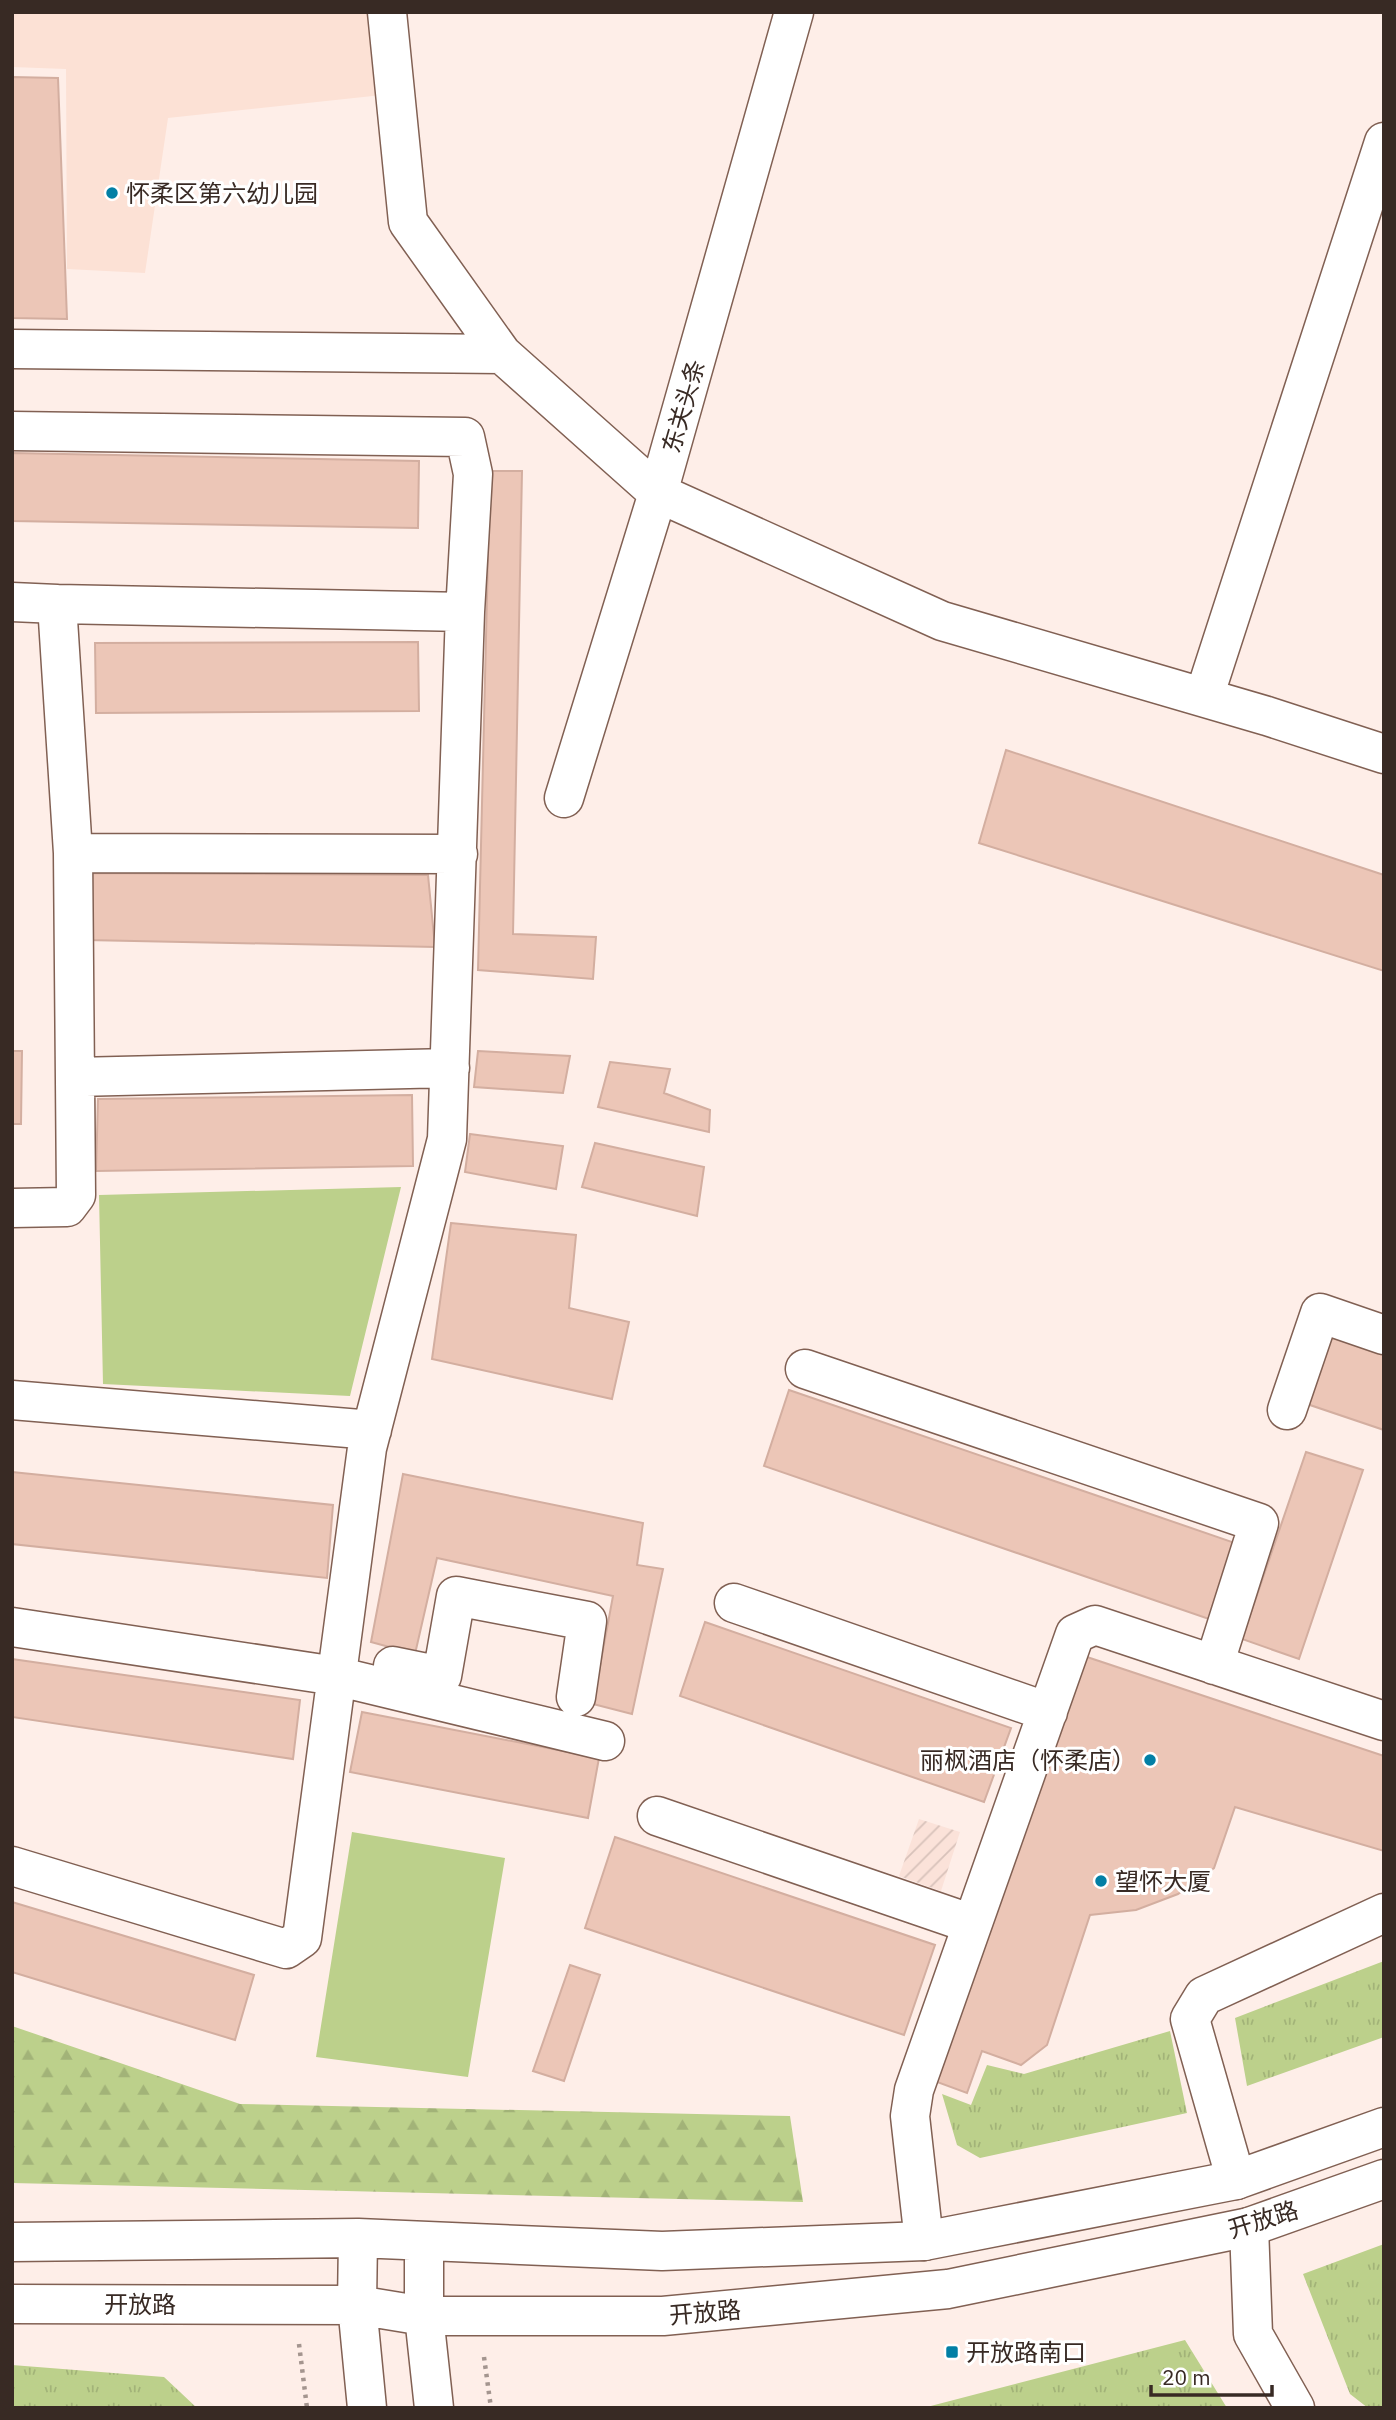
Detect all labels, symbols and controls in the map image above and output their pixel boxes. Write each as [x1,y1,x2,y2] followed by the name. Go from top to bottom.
[126,177,318,209] place label: 怀柔区第六幼儿园
[104,185,120,201] marker: 怀柔区第六幼儿园
[654,355,712,457] street label: 东关头条
[920,1744,1136,1776] place label: 丽枫酒店（怀柔店）
[1142,1752,1158,1768] marker: 丽枫酒店（怀柔店）
[1115,1865,1211,1897] place label: 望怀大厦
[1093,1873,1109,1889] marker: 望怀大厦
[1224,2193,1302,2245] street label: 开放路
[104,2288,176,2320] street label: 开放路
[668,2293,742,2331] street label: 开放路
[966,2336,1086,2368] place label: 开放路南口
[944,2344,960,2360] marker: 开放路南口
[1151,2354,1272,2398] scale bar
[1162,2363,1211,2391] text: 20 m

